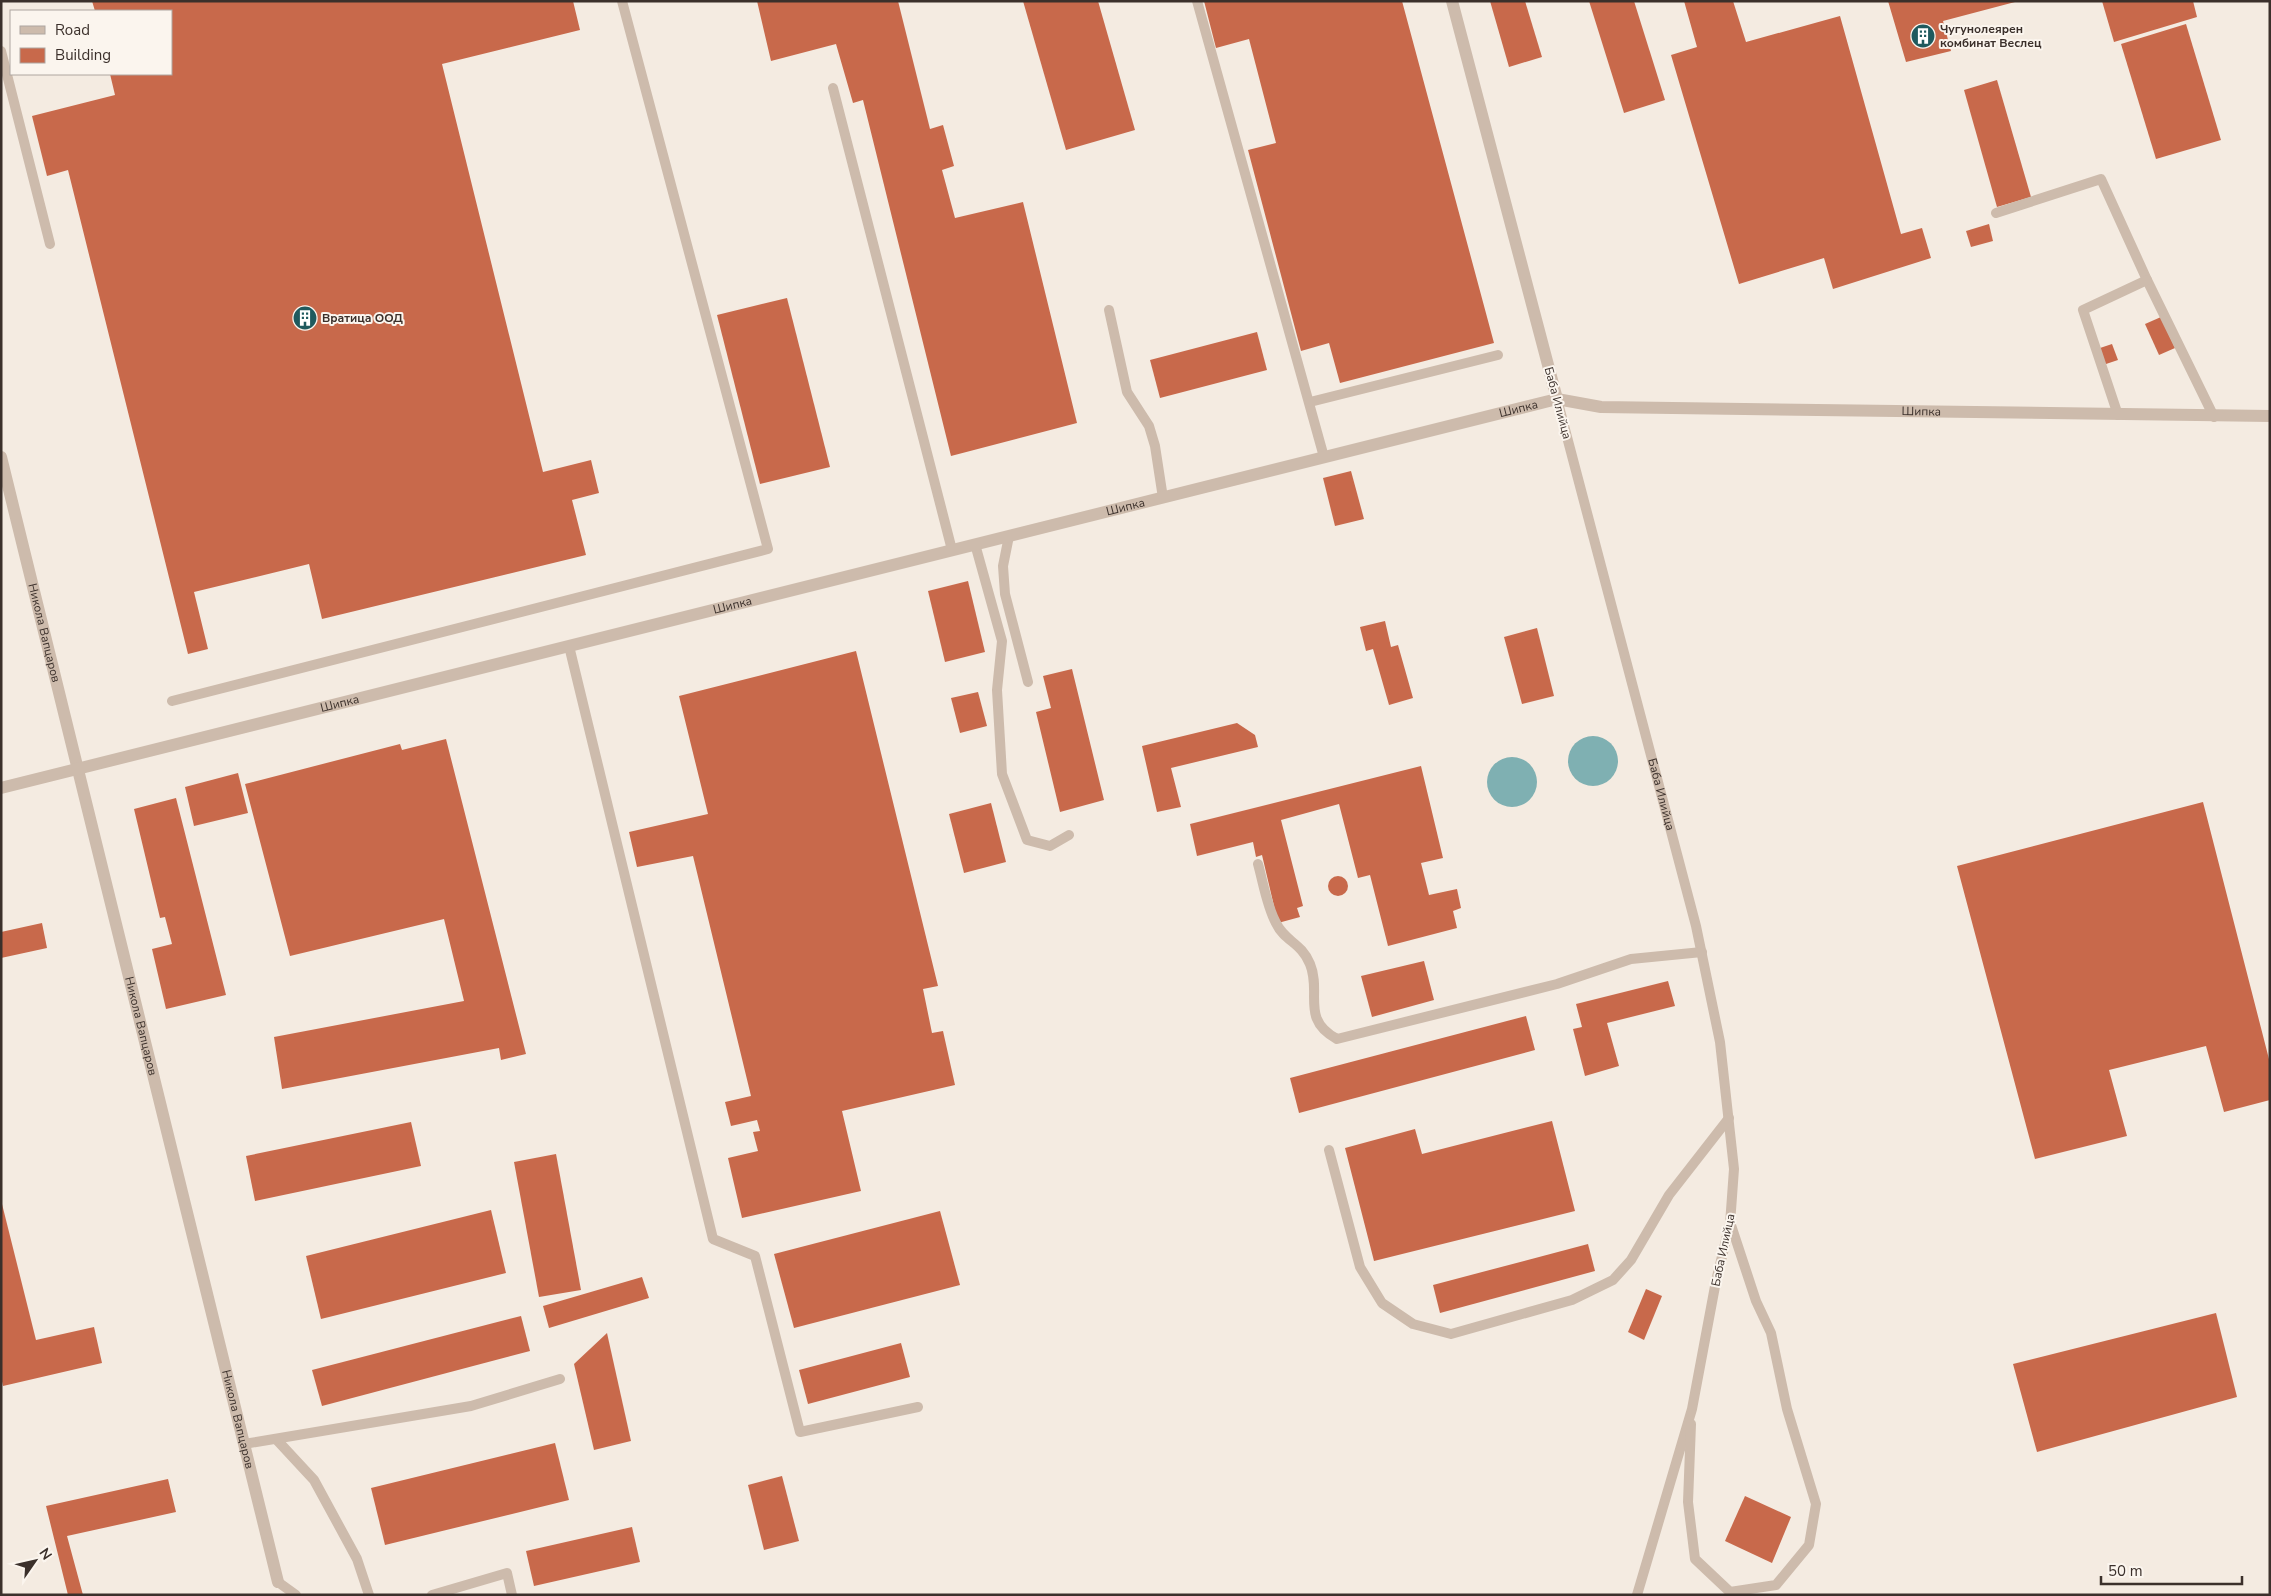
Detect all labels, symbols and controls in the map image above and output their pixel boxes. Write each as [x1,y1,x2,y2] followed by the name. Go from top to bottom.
[10,10,172,75] legend
[55,20,90,40] text: Road
[1940,21,2042,51] place label: Чугунолеярен комбинат Веслец
[1910,23,1936,49] building icon: Чугунолеярен комбинат Веслец
[55,45,111,65] text: Building
[292,305,318,331] building icon: Вратица ООД
[322,310,403,326] place label: Вратица ООД
[1541,365,1575,441] street label: Баба Илийца
[1497,396,1539,421] street label: Шипка
[1902,403,1941,420] street label: Шипка
[1104,494,1146,519] street label: Шипка
[24,582,64,684] street label: Никола Вапцаров
[711,593,754,618] street label: Шипка
[319,691,361,716] street label: Шипка
[1644,757,1679,832] street label: Баба Илийца
[121,975,161,1078] street label: Никола Вапцаров
[1707,1212,1739,1288] street label: Баба Илийца
[218,1368,258,1471] street label: Никола Вапцаров
[10,1536,60,1586] north arrow
[35,1544,56,1564] text: N
[2101,1554,2242,1586] scale bar
[2108,1561,2143,1581] text: 50 m

